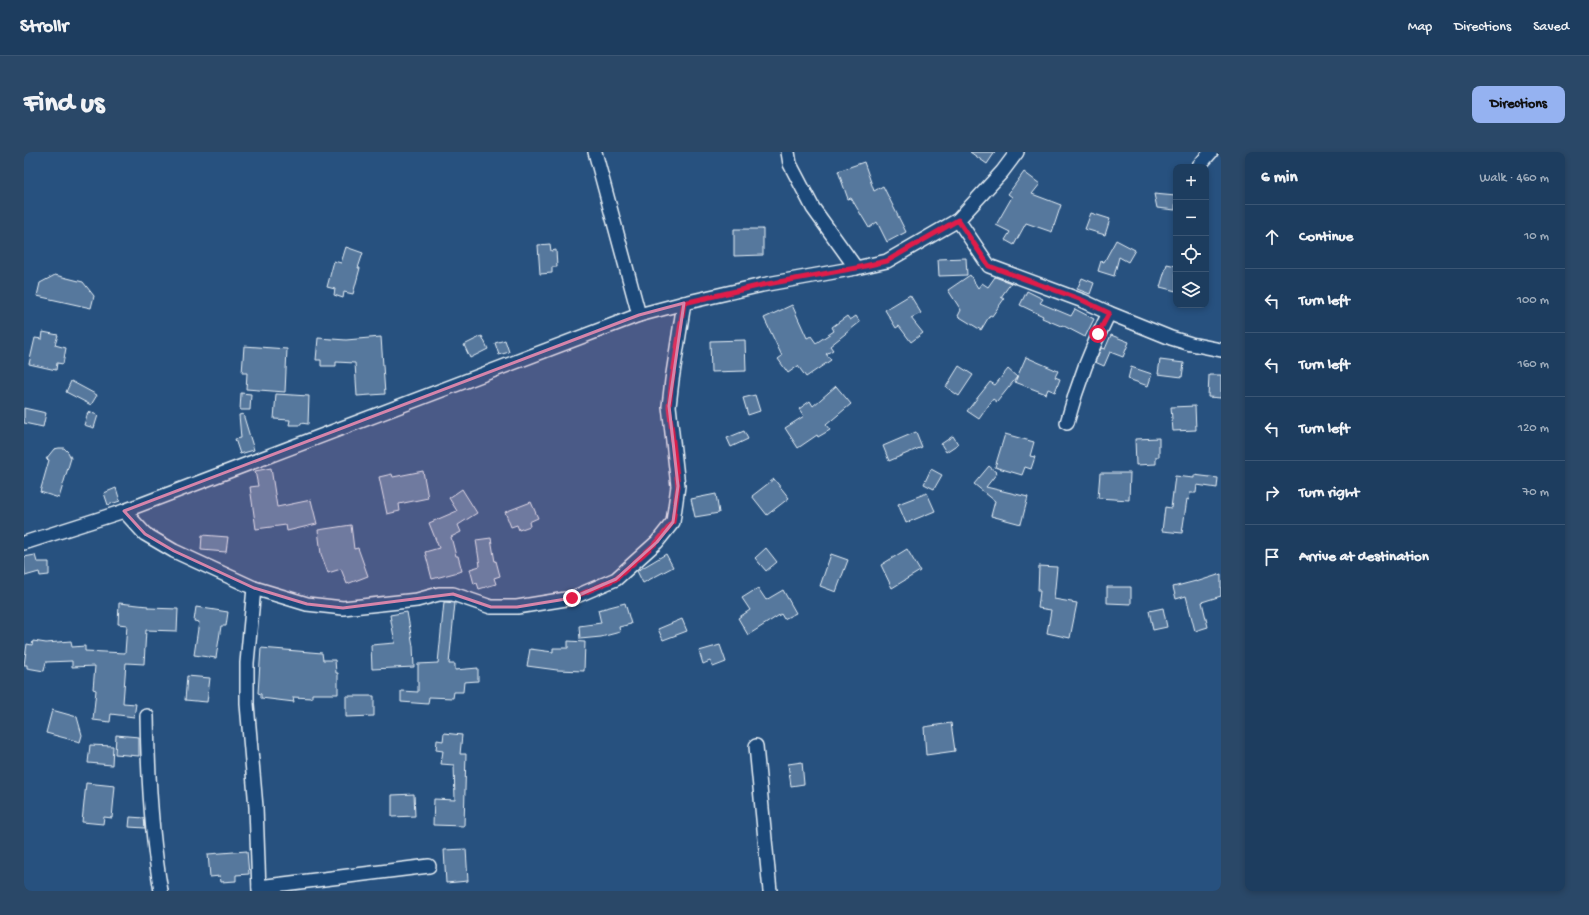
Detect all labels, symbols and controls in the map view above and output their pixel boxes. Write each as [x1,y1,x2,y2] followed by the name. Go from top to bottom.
[20,16,68,39] text: Strollr
[1408,19,1432,36] text: Map
[1454,19,1511,36] text: Directions
[1533,19,1569,36] text: Saved
[1472,86,1565,123] button: Directions
[24,88,104,121] text: Find us
[1173,164,1209,308] map controls
[1173,164,1209,200] button: +
[1261,168,1297,188] text: 6 min
[1479,171,1549,186] text: Walk · 460 m
[1173,200,1209,236] button: −
[1261,226,1283,248] icon: ahead
[1299,228,1353,246] text: Continue
[1524,229,1549,244] text: 10 m
[1173,236,1209,272] button: locate
[1173,272,1209,308] button: layers
[1261,290,1283,312] icon: left
[1299,292,1350,310] text: Turn left
[1517,293,1549,308] text: 100 m
[1089,325,1107,343] route start
[1261,354,1283,376] icon: left
[1299,356,1350,374] text: Turn left
[1517,357,1549,372] text: 160 m
[1261,418,1283,440] icon: left
[1299,420,1350,438] text: Turn left
[1518,421,1549,436] text: 120 m
[1261,482,1283,504] icon: right
[1299,484,1359,502] text: Turn right
[1523,485,1549,500] text: 70 m
[1261,546,1283,568] icon: arrive
[1299,548,1429,566] text: Arrive at destination
[563,589,581,607] route end

